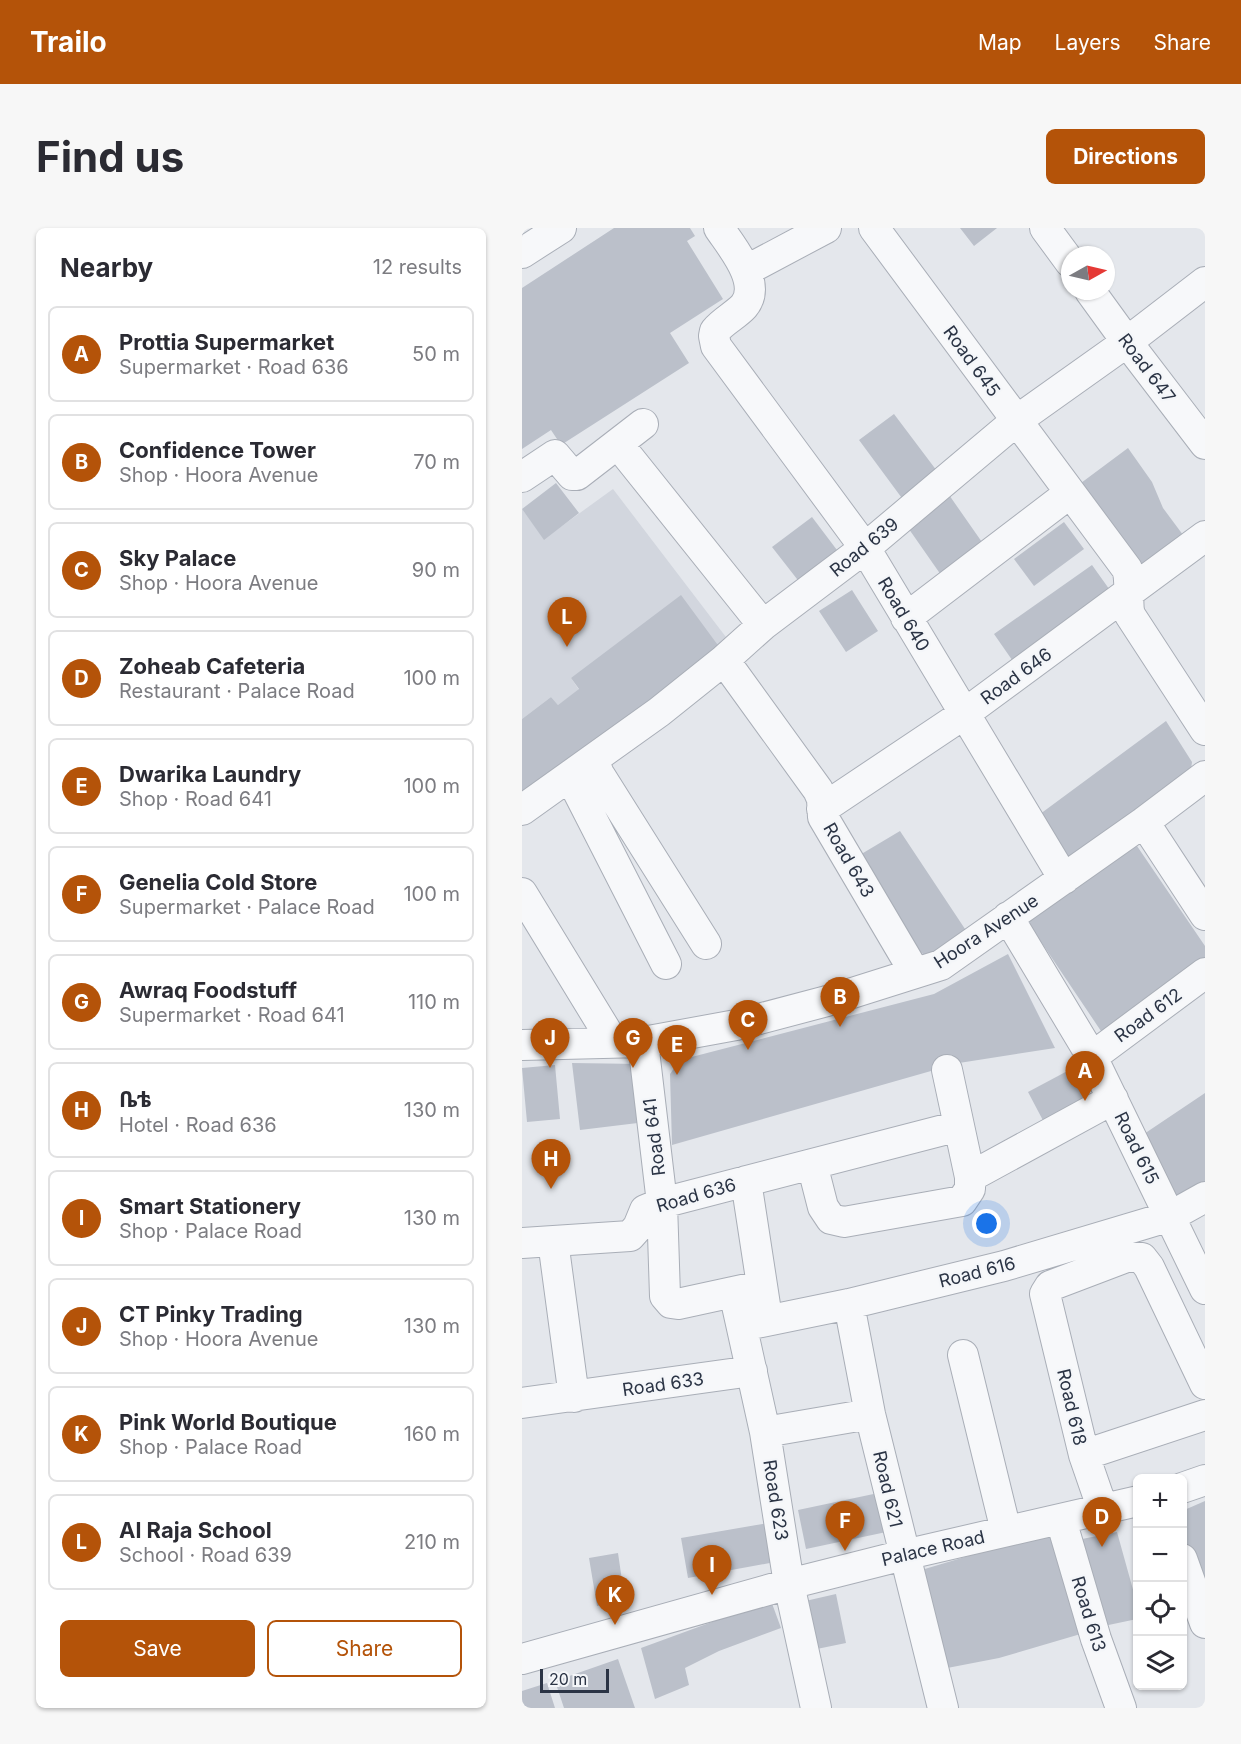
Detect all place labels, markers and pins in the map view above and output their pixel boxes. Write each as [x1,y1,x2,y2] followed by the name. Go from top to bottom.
[548,598,586,647] pin: L
[820,978,860,1027] pin: B
[728,1000,768,1050] pin: C
[531,1018,570,1068] pin: J
[614,1018,652,1068] pin: G
[658,1026,696,1075] pin: E
[1066,1052,1104,1101] pin: A
[531,1140,570,1189] pin: H
[1082,1498,1122,1547] pin: D
[826,1502,864,1551] pin: F
[692,1546,732,1595] pin: I
[596,1576,634,1625] pin: K

